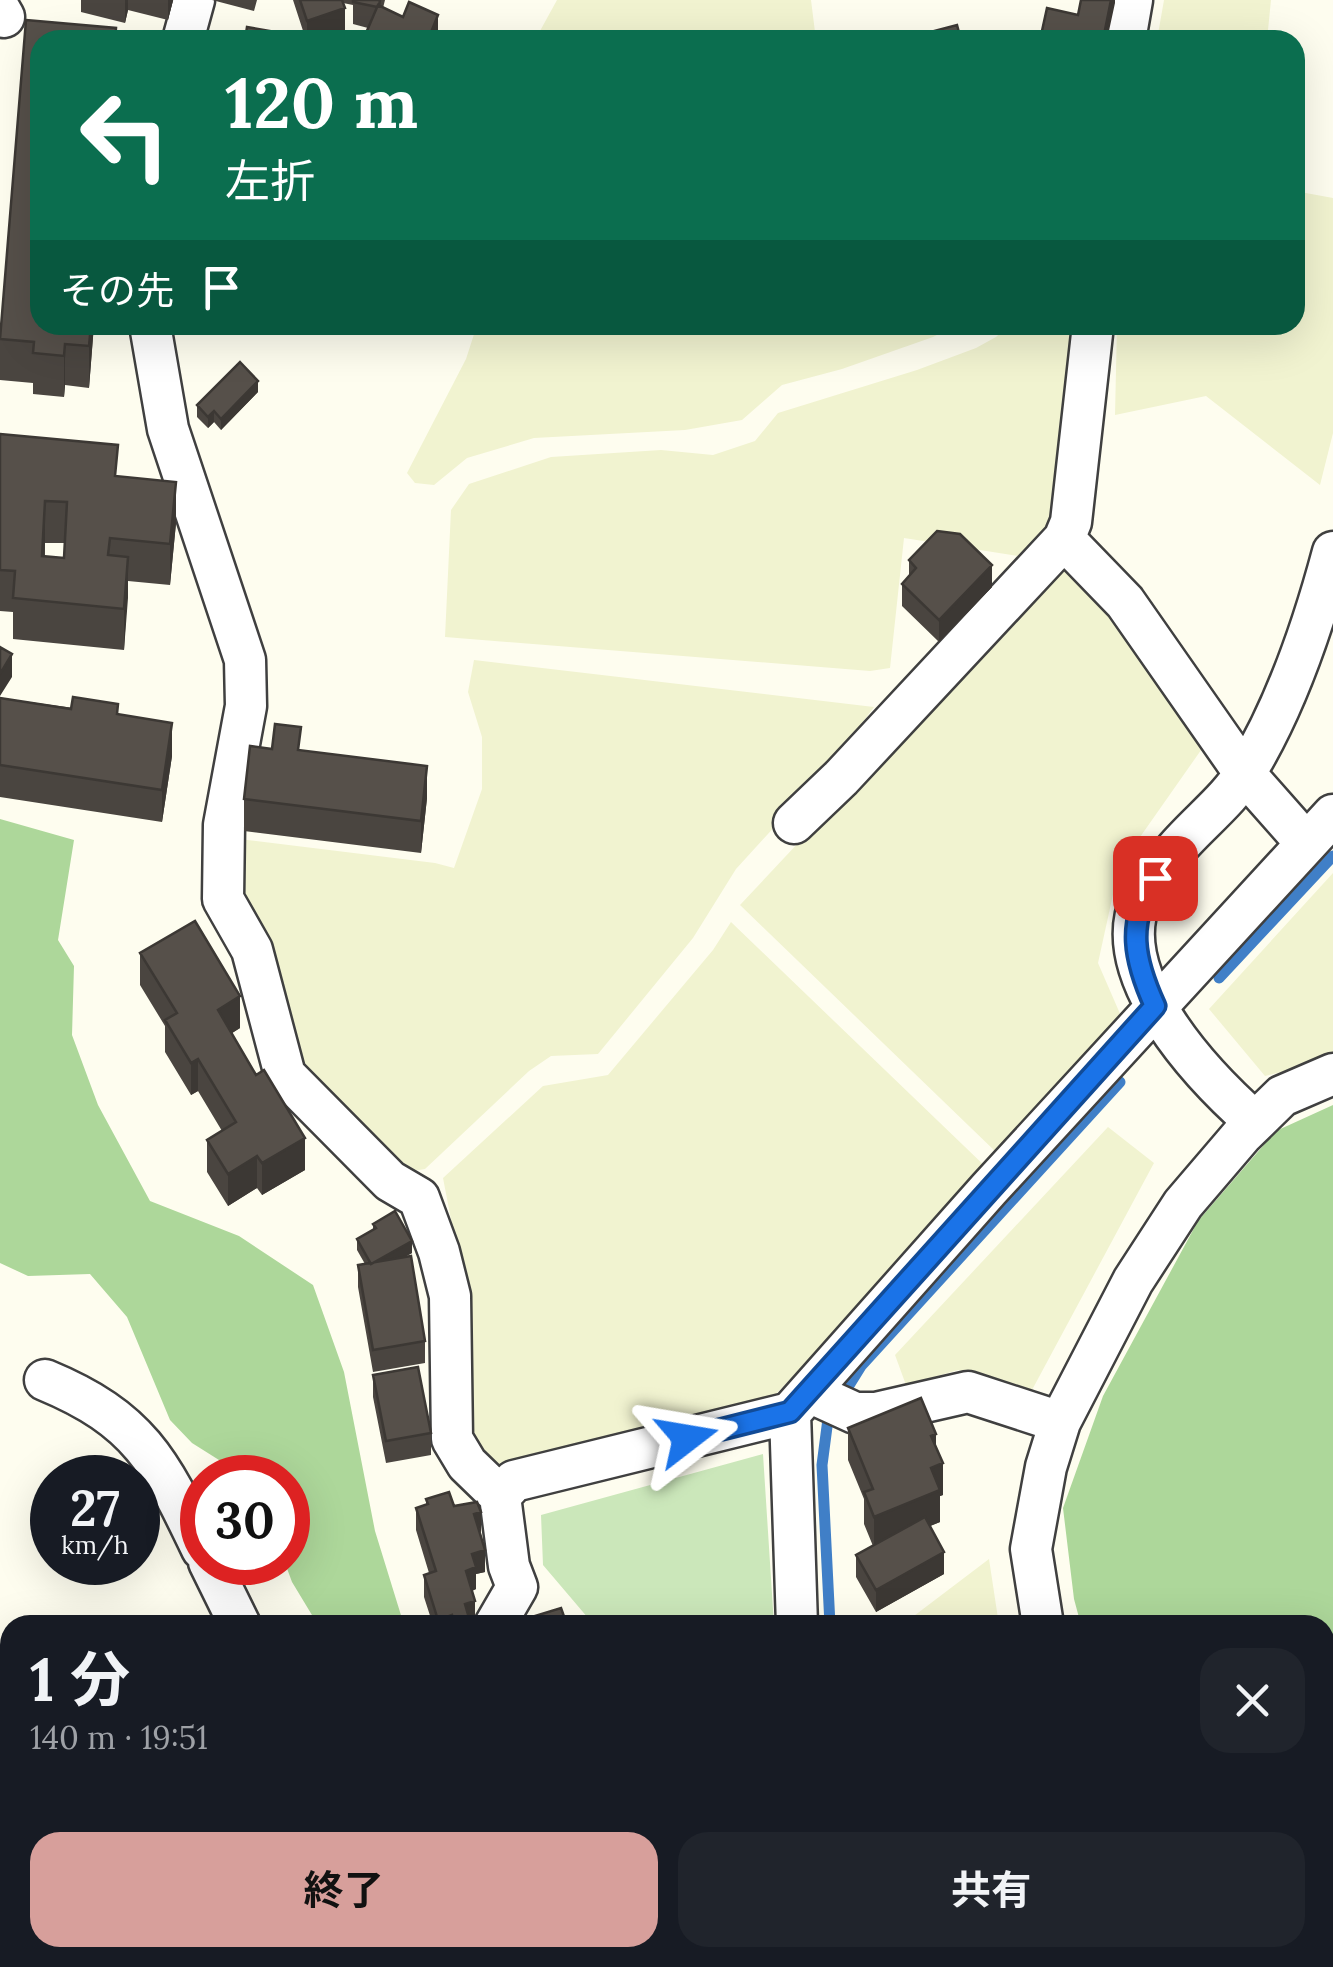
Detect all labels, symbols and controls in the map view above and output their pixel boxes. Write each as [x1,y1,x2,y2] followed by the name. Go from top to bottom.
[225,58,418,147] text: 120 m
[60,70,190,200] icon: left
[225,152,315,209] text: 左折
[194,260,249,315] icon: arrive
[60,266,174,314] text: その先
[1113,836,1198,921] pin
[1128,851,1183,906] icon: arrive
[635,1386,739,1490] position arrow
[180,1455,310,1585] speed limit sign: 30
[70,1476,120,1540] text: 27
[61,1529,129,1561] text: km/h
[30,1641,130,1717] text: 1 分
[1200,1648,1305,1753] button: close
[30,1717,208,1758] text: 140 m · 19:51
[30,1832,658,1947] button: 終了
[678,1832,1305,1947] button: 共有

